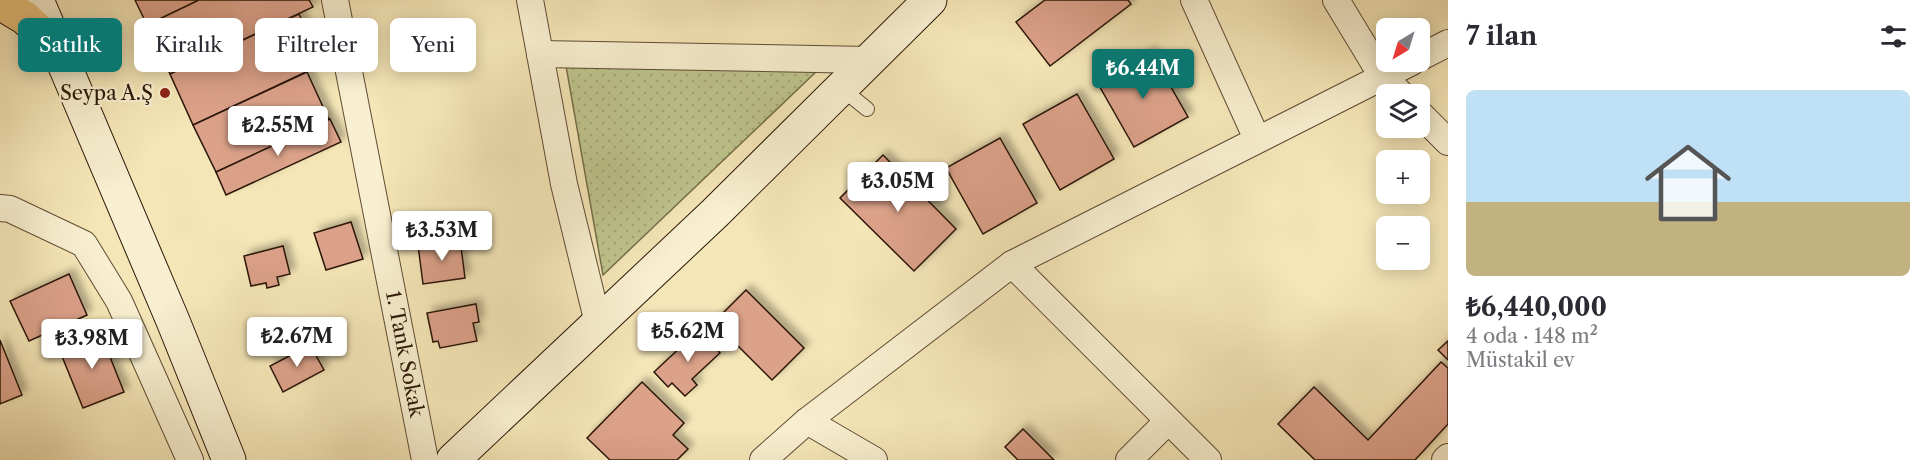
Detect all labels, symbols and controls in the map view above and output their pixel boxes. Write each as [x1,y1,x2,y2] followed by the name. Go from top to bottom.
[18,18,122,72] chip: Satılık
[134,18,243,72] chip: Kiralık
[255,18,378,72] chip: Filtreler
[390,18,476,72] chip: Yeni
[1376,18,1430,72] north arrow
[1376,18,1430,270] map controls
[1466,20,1537,52] text: 7 ilan
[1877,20,1910,53] icon: filters
[1094,49,1192,100] pin: ₺6.44M
[1106,56,1180,80] text: ₺6.44M
[60,81,153,105] place label: Seypa A.Ş
[1376,84,1430,138] button: layers
[158,86,172,100] marker: Seypa A.Ş
[229,106,327,157] pin: ₺2.55M
[242,113,314,137] text: ₺2.55M
[1634,129,1742,237] icon: home
[1376,150,1430,204] button: +
[849,162,947,213] pin: ₺3.05M
[861,169,935,193] text: ₺3.05M
[393,211,491,262] pin: ₺3.53M
[1376,216,1430,270] button: −
[406,218,478,242] text: ₺3.53M
[381,289,429,421] street label: 1. Tank Sokak
[1466,291,1607,323] text: ₺6,440,000
[639,312,737,363] pin: ₺5.62M
[248,317,346,368] pin: ₺2.67M
[43,319,141,370] pin: ₺3.98M
[651,319,725,343] text: ₺5.62M
[261,324,333,348] text: ₺2.67M
[1466,324,1598,348] text: 4 oda · 148 m²
[55,326,129,350] text: ₺3.98M
[1466,348,1575,372] text: Müstakil ev

